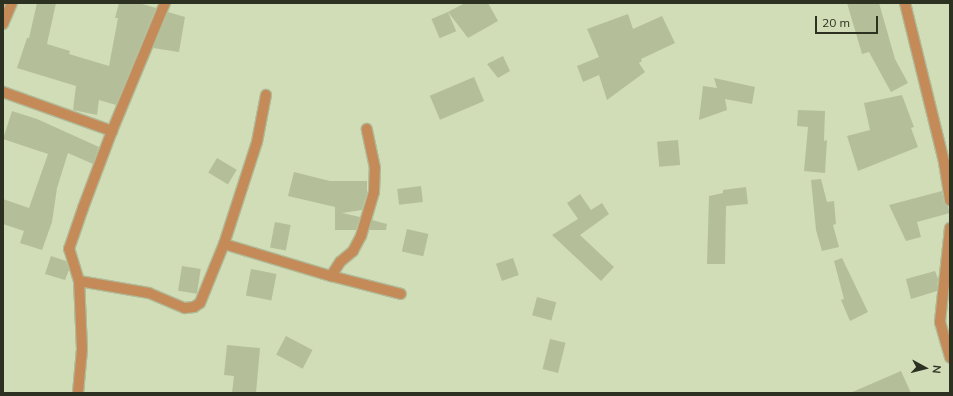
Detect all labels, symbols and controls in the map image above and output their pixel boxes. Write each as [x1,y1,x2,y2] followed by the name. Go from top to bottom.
[817,8,880,34] scale bar
[822,15,850,30] text: 20 m
[905,348,945,388] north arrow
[929,364,944,374] text: N

